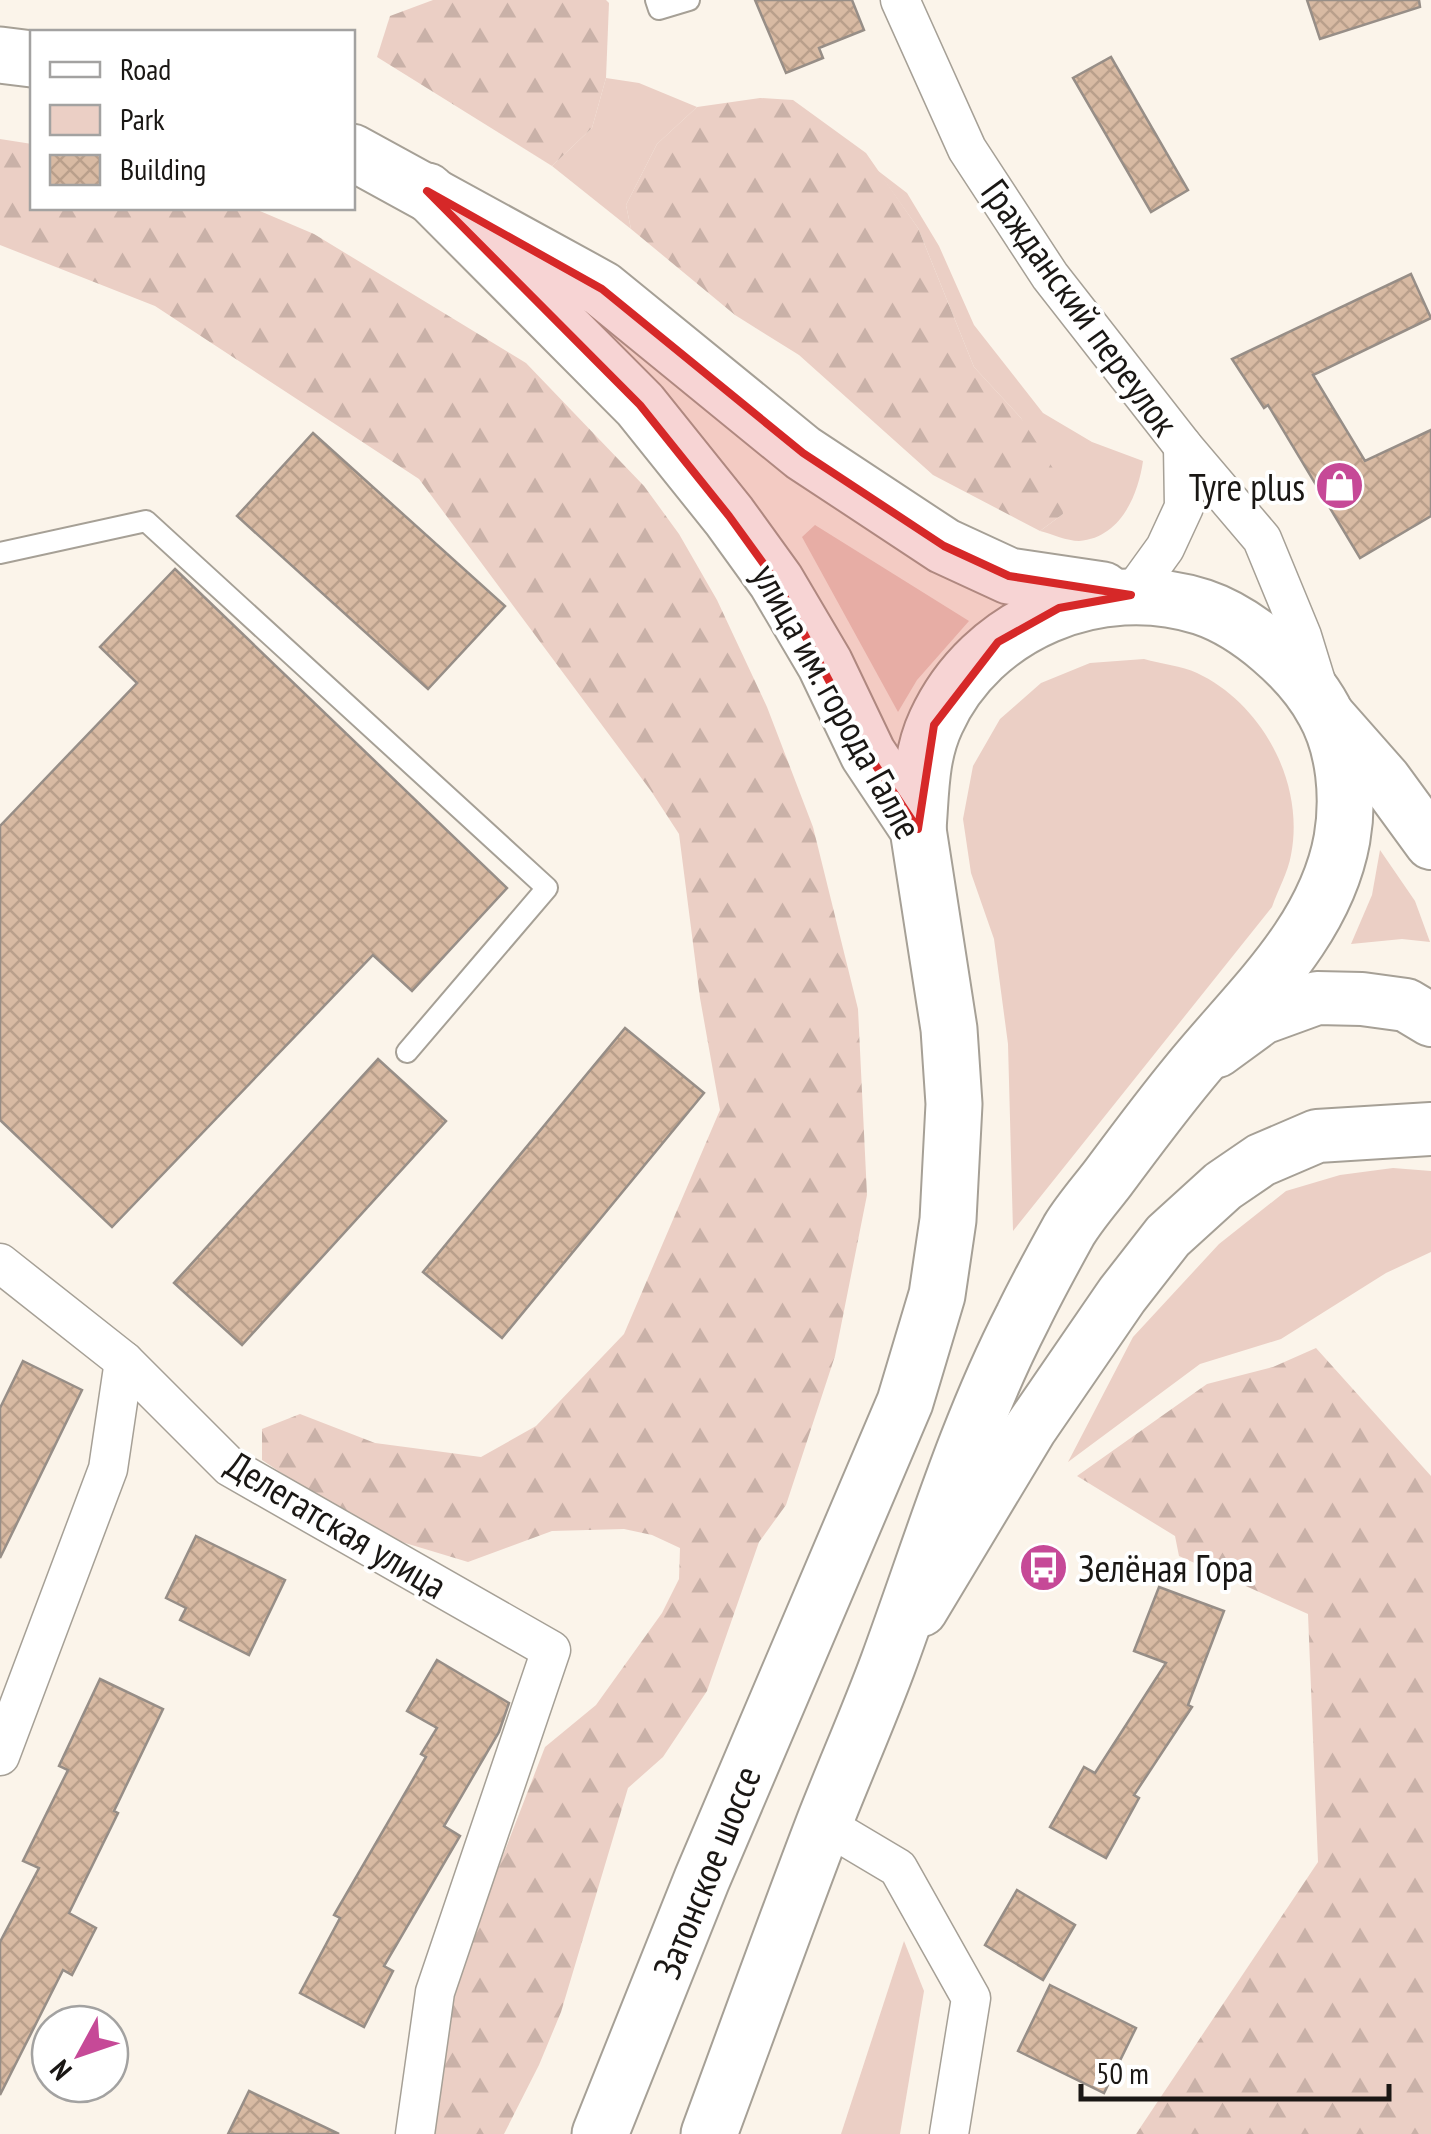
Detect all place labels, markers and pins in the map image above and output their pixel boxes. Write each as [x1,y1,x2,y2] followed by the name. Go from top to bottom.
[1314,460,1366,512] shop icon: Tyre plus
[1189,462,1305,511] place label: Tyre plus
[1017,1541,1069,1593] bus stop icon: Зелёная Гора
[1078,1543,1254,1592] place label: Зелёная Гора

